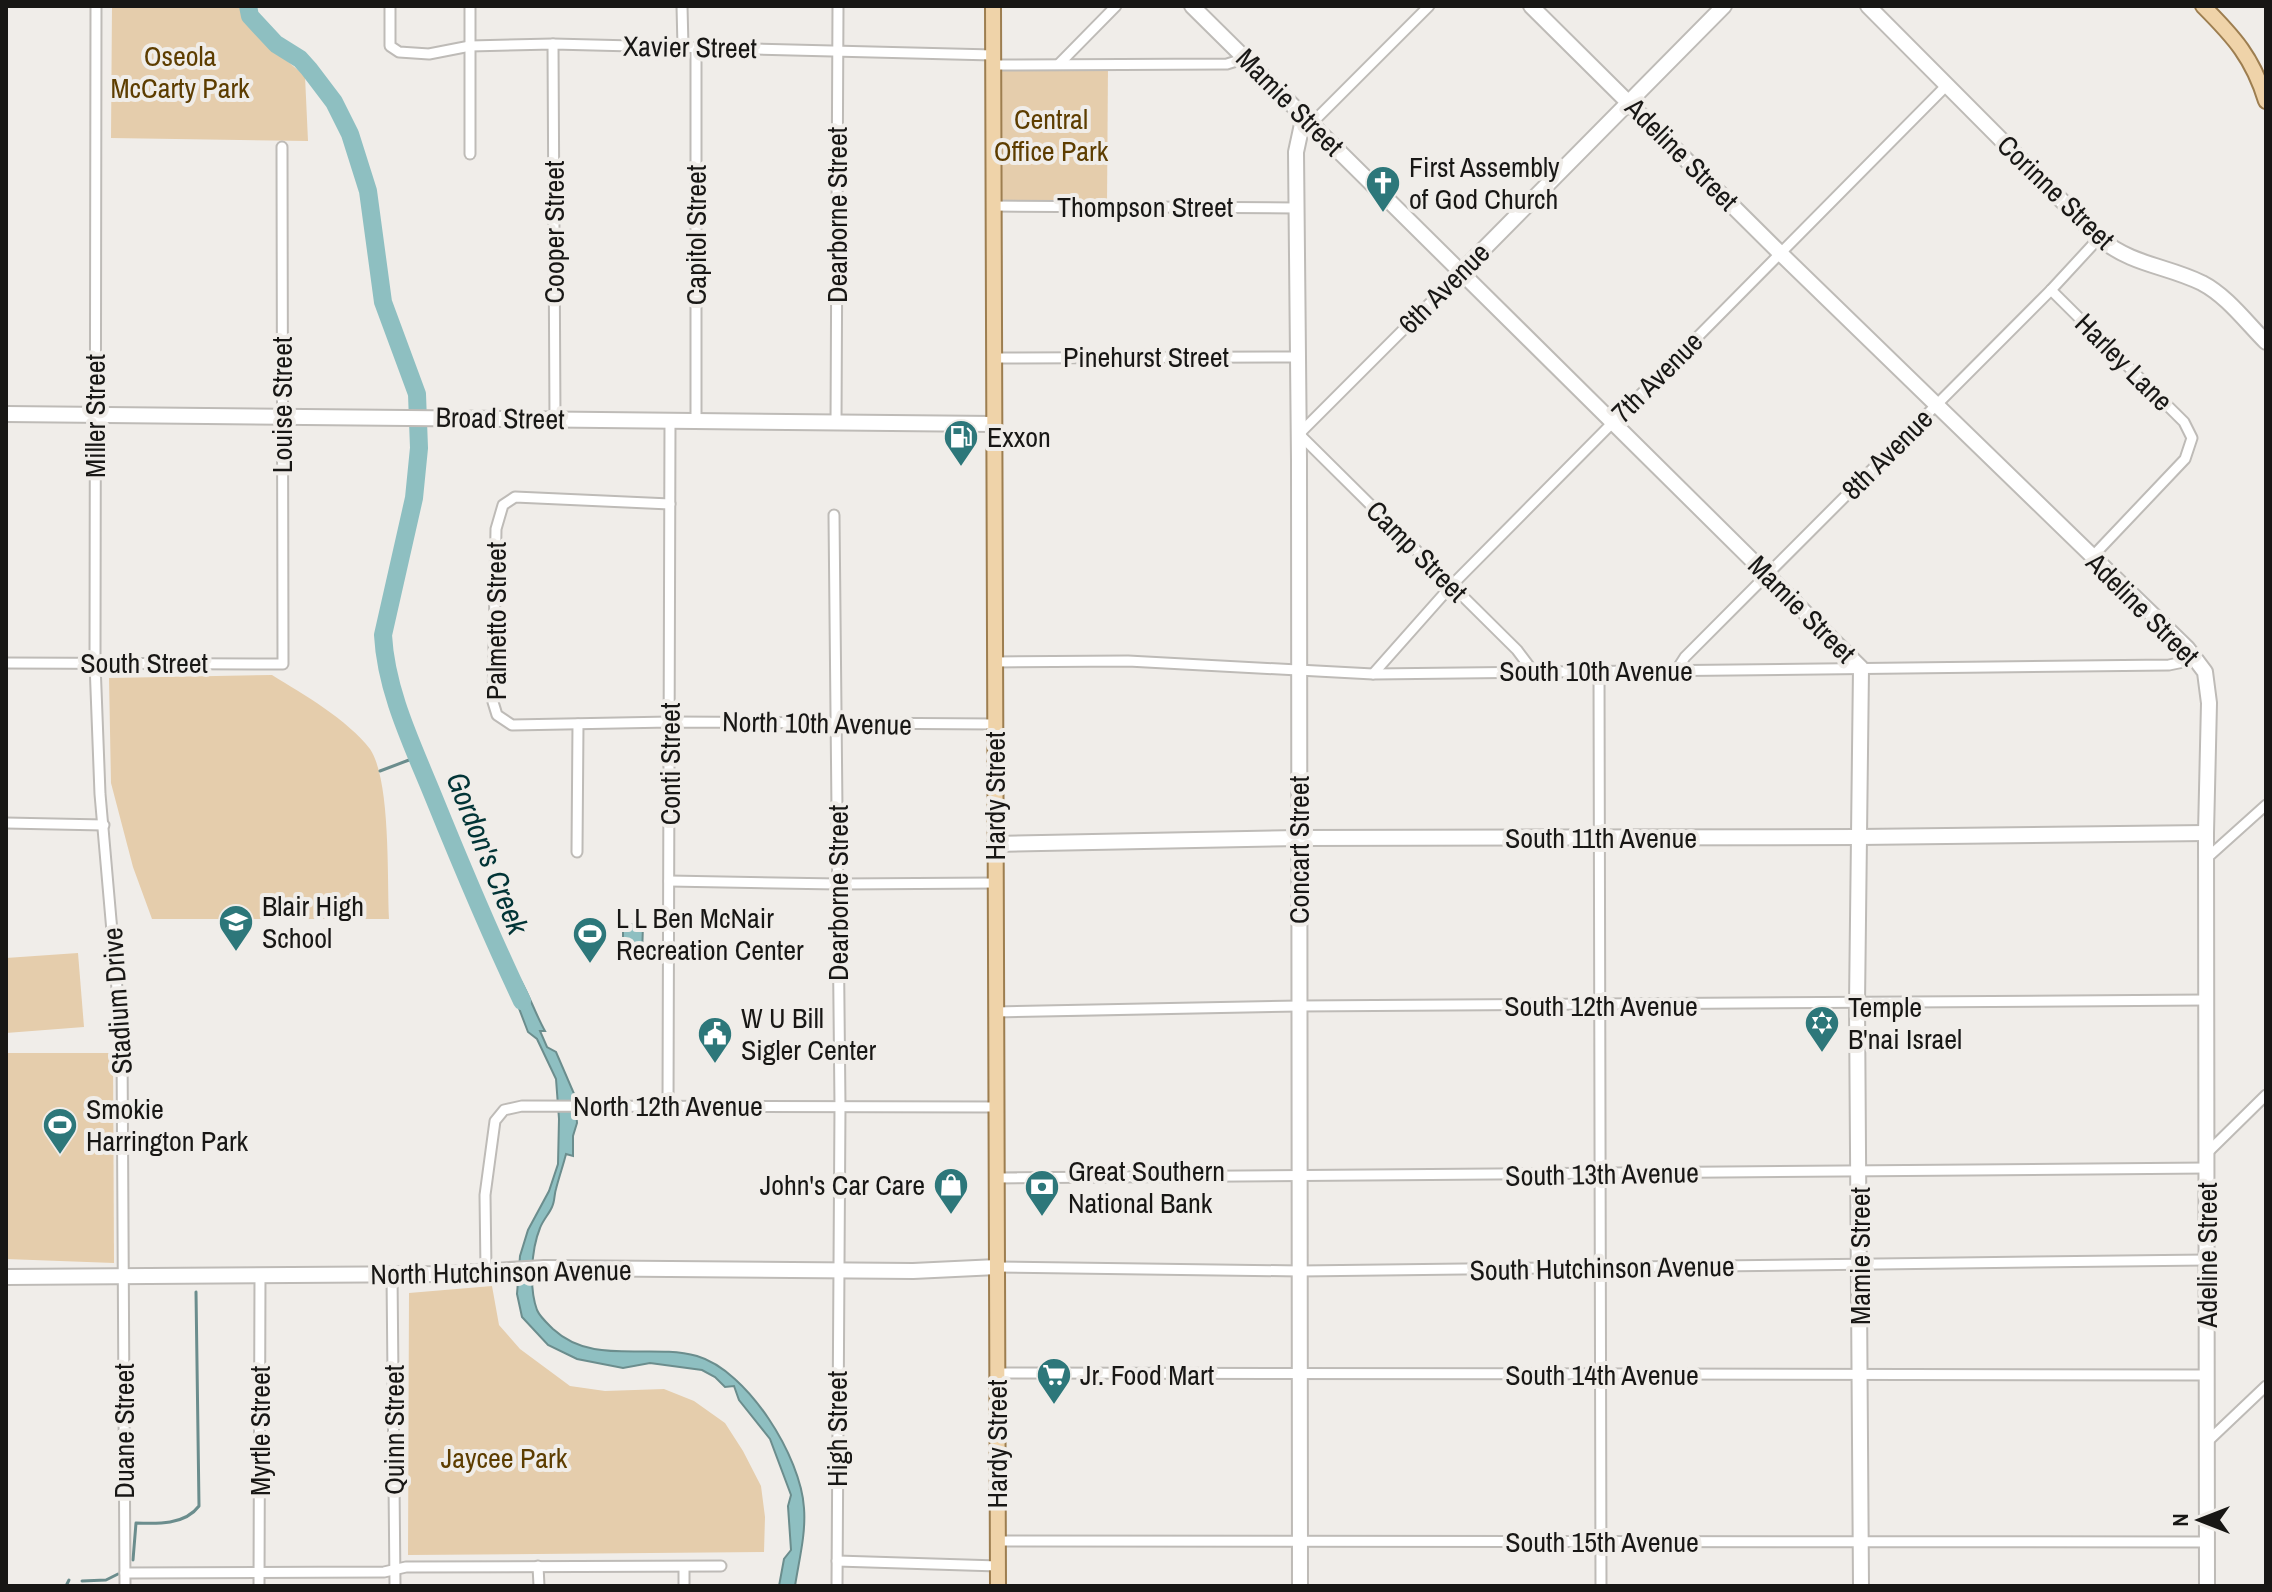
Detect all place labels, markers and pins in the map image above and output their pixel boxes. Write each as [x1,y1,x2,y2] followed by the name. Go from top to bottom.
[1409,148,1560,218] place label: First Assembly of God Church
[1364,164,1402,214] church icon: First Assembly of God Church
[942,418,980,468] fuel station icon: Exxon
[987,418,1051,456] place label: Exxon
[262,887,364,957] place label: Blair High School
[616,899,804,969] place label: L L Ben McNair Recreation Center
[217,903,255,953] school or university icon: Blair High School
[571,915,609,965] sports icon: L L Ben McNair Recreation Center
[1848,988,1962,1058] place label: Temple B'nai Israel
[741,999,877,1069] place label: W U Bill Sigler Center
[1803,1004,1841,1054] synagogue icon: Temple B'nai Israel
[696,1015,734,1065] public building icon: W U Bill Sigler Center
[86,1090,249,1160] place label: Smokie Harrington Park
[41,1106,79,1156] sports icon: Smokie Harrington Park
[1068,1152,1225,1222] place label: Great Southern National Bank
[760,1166,925,1204] place label: John's Car Care
[932,1166,970,1216] shop icon: John's Car Care
[1023,1168,1061,1218] bank icon: Great Southern National Bank
[1035,1356,1073,1406] supermarket icon: Jr. Food Mart
[1080,1356,1214,1394] place label: Jr. Food Mart

